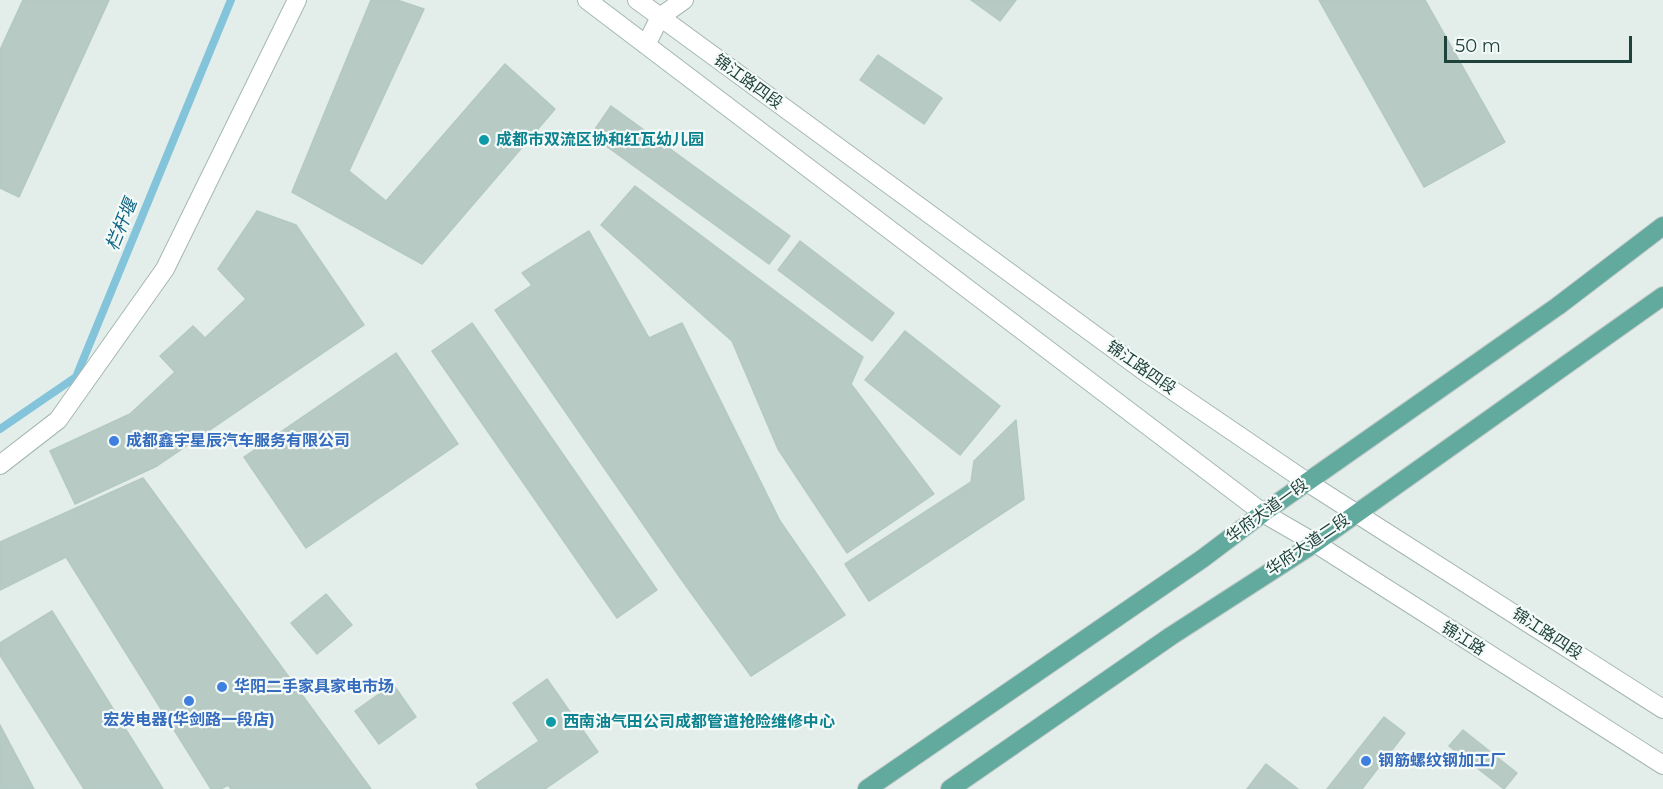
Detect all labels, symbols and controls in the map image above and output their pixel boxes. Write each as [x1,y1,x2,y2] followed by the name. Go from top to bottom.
[1447,24,1634,62] scale bar
[1455,35,1501,57] text: 50 m
[710,51,786,113] street label: 锦江路四段
[496,130,704,150] place label: 成都市双流区协和红瓦幼儿园
[477,133,491,147] marker: 成都市双流区协和红瓦幼儿园
[102,196,142,254] water label: 栏杆堰
[1103,337,1179,399] street label: 锦江路四段
[126,431,350,451] place label: 成都鑫宇星辰汽车服务有限公司
[107,434,121,448] marker: 成都鑫宇星辰汽车服务有限公司
[1223,475,1311,547] street label: 华府大道一段
[1263,510,1353,580] street label: 华府大道二段
[1508,604,1586,664] street label: 锦江路四段
[1438,618,1488,660] street label: 锦江路
[234,677,394,697] place label: 华阳二手家具家电市场
[215,680,229,694] marker: 华阳二手家具家电市场
[182,694,196,708] marker: 宏发电器(华剑路一段店)
[103,710,275,730] place label: 宏发电器(华剑路一段店)
[563,712,835,732] place label: 西南油气田公司成都管道抢险维修中心
[544,715,558,729] marker: 西南油气田公司成都管道抢险维修中心
[1378,751,1506,771] place label: 钢筋螺纹钢加工厂
[1359,754,1373,768] marker: 钢筋螺纹钢加工厂

